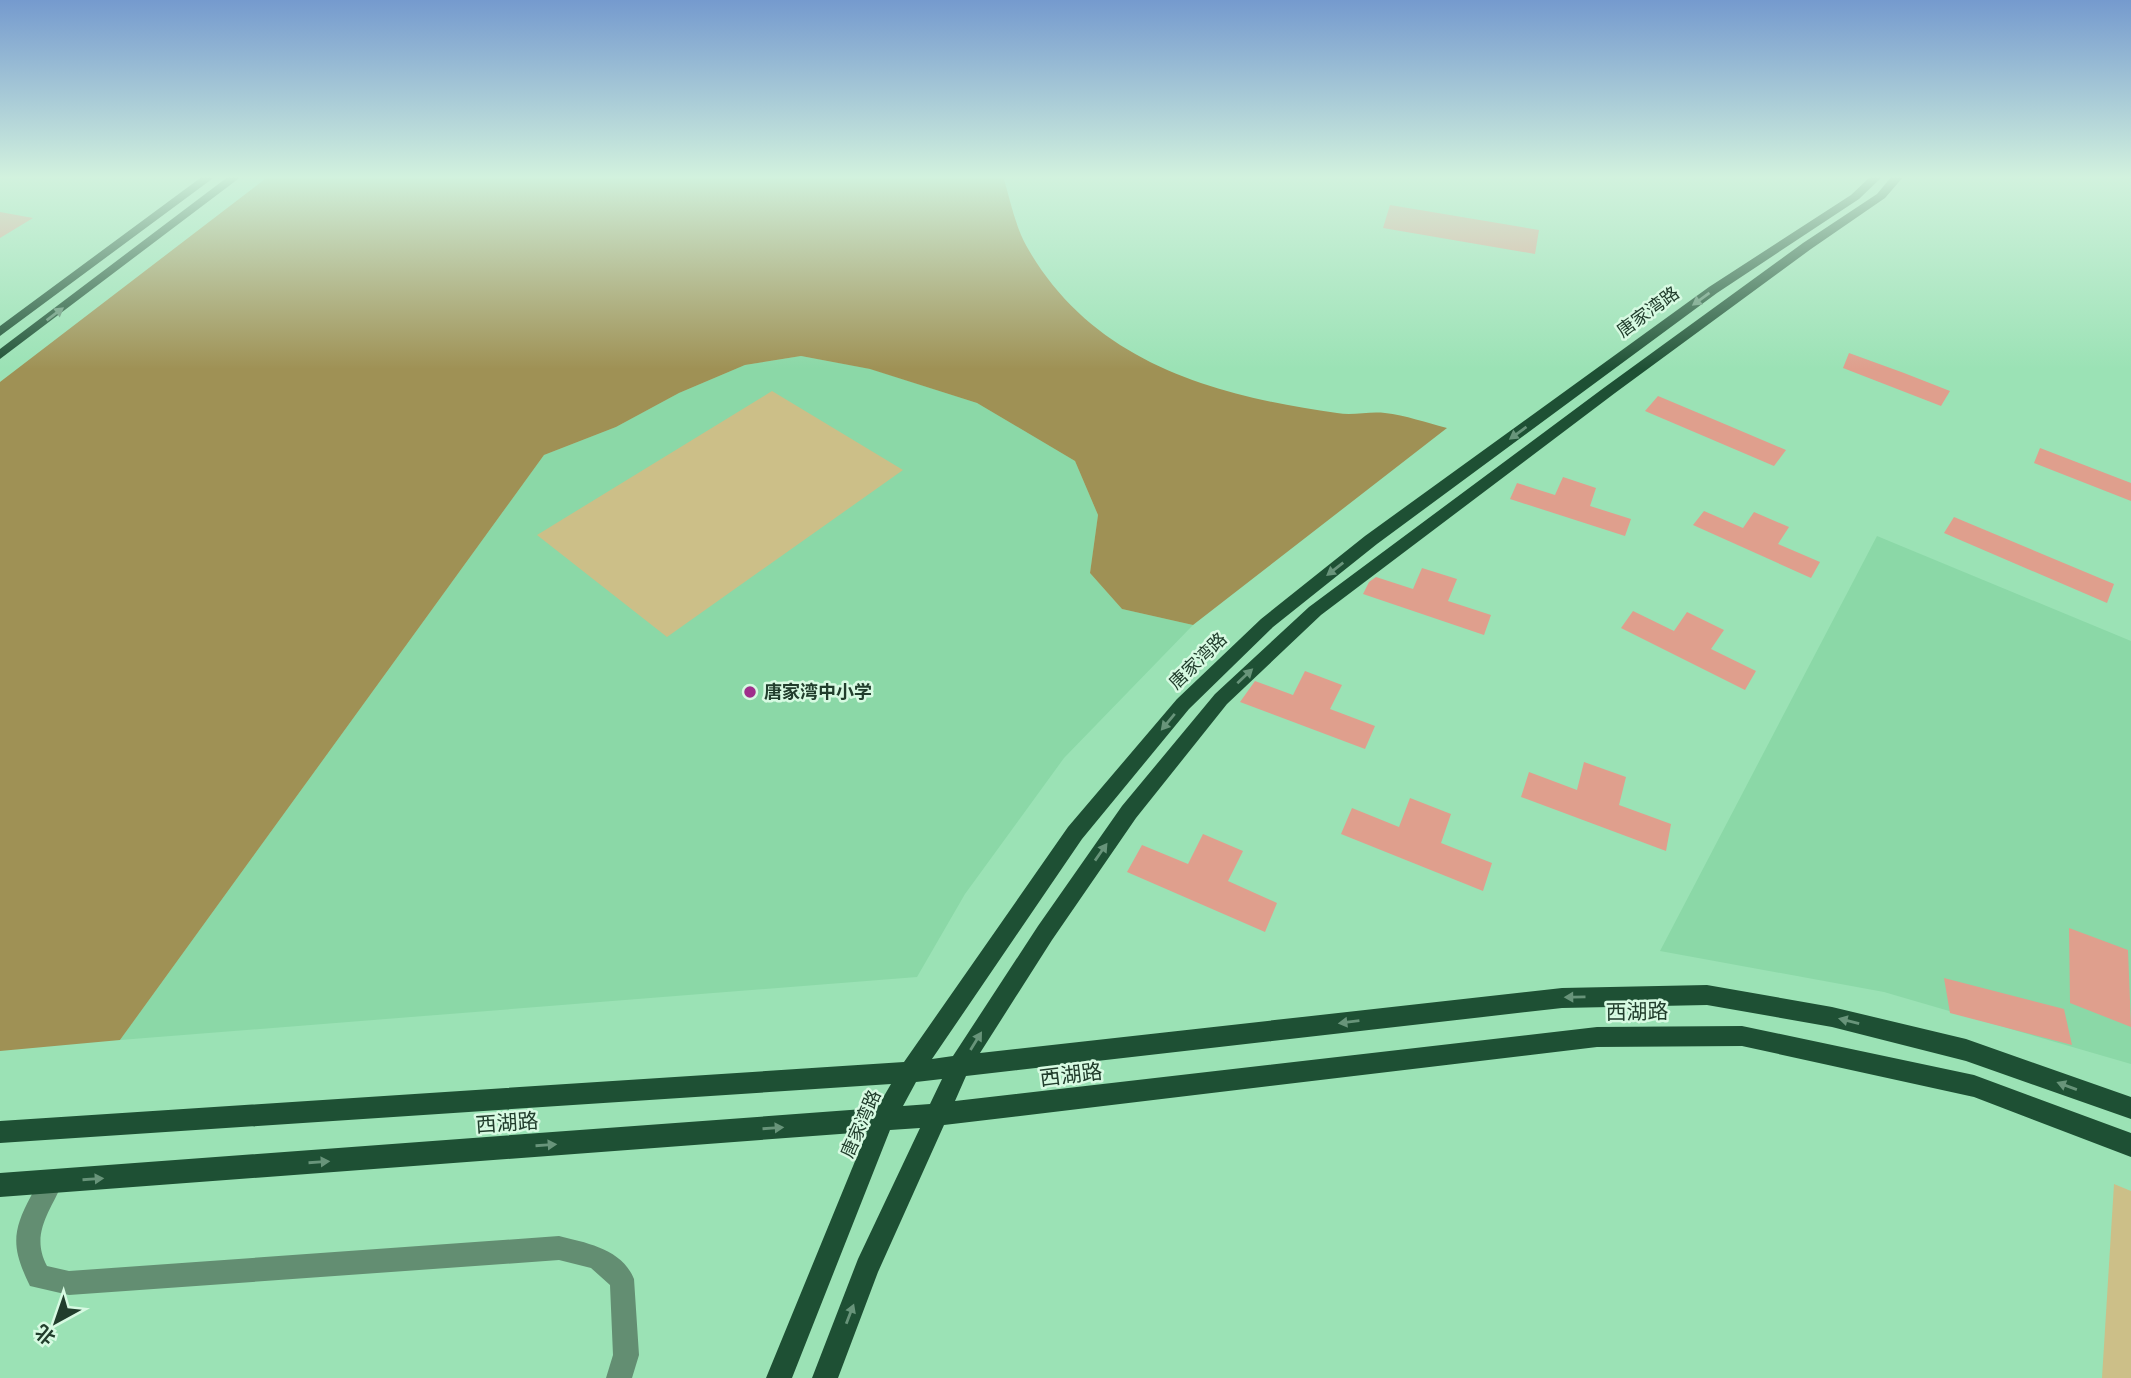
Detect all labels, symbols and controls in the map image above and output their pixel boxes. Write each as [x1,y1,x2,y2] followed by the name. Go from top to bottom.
[1611,280,1684,342] street label: 唐家湾路
[1692,292,1710,306] one-way arrow
[45,306,63,321] one-way arrow
[1509,426,1527,440] one-way arrow
[1327,561,1345,576] one-way arrow
[1163,627,1232,694] street label: 唐家湾路
[1236,668,1254,684] one-way arrow
[764,679,872,703] place label: 唐家湾中小学
[742,684,758,700] marker: 唐家湾中小学
[1161,714,1176,731] one-way arrow
[1094,843,1108,861] one-way arrow
[1563,992,1585,1003] one-way arrow
[1605,996,1669,1026] street label: 西湖路
[1838,1015,1860,1026] one-way arrow
[1337,1017,1359,1028] one-way arrow
[969,1032,982,1051] one-way arrow
[1038,1056,1104,1092] street label: 西湖路
[2056,1080,2077,1091] one-way arrow
[834,1086,886,1161] street label: 唐家湾路
[475,1106,539,1138] street label: 西湖路
[762,1122,784,1133] one-way arrow
[535,1139,557,1150] one-way arrow
[309,1156,331,1167] one-way arrow
[82,1173,104,1184] one-way arrow
[21,1287,91,1357] north arrow
[844,1304,855,1325] one-way arrow
[29,1319,61,1351] text: 北

